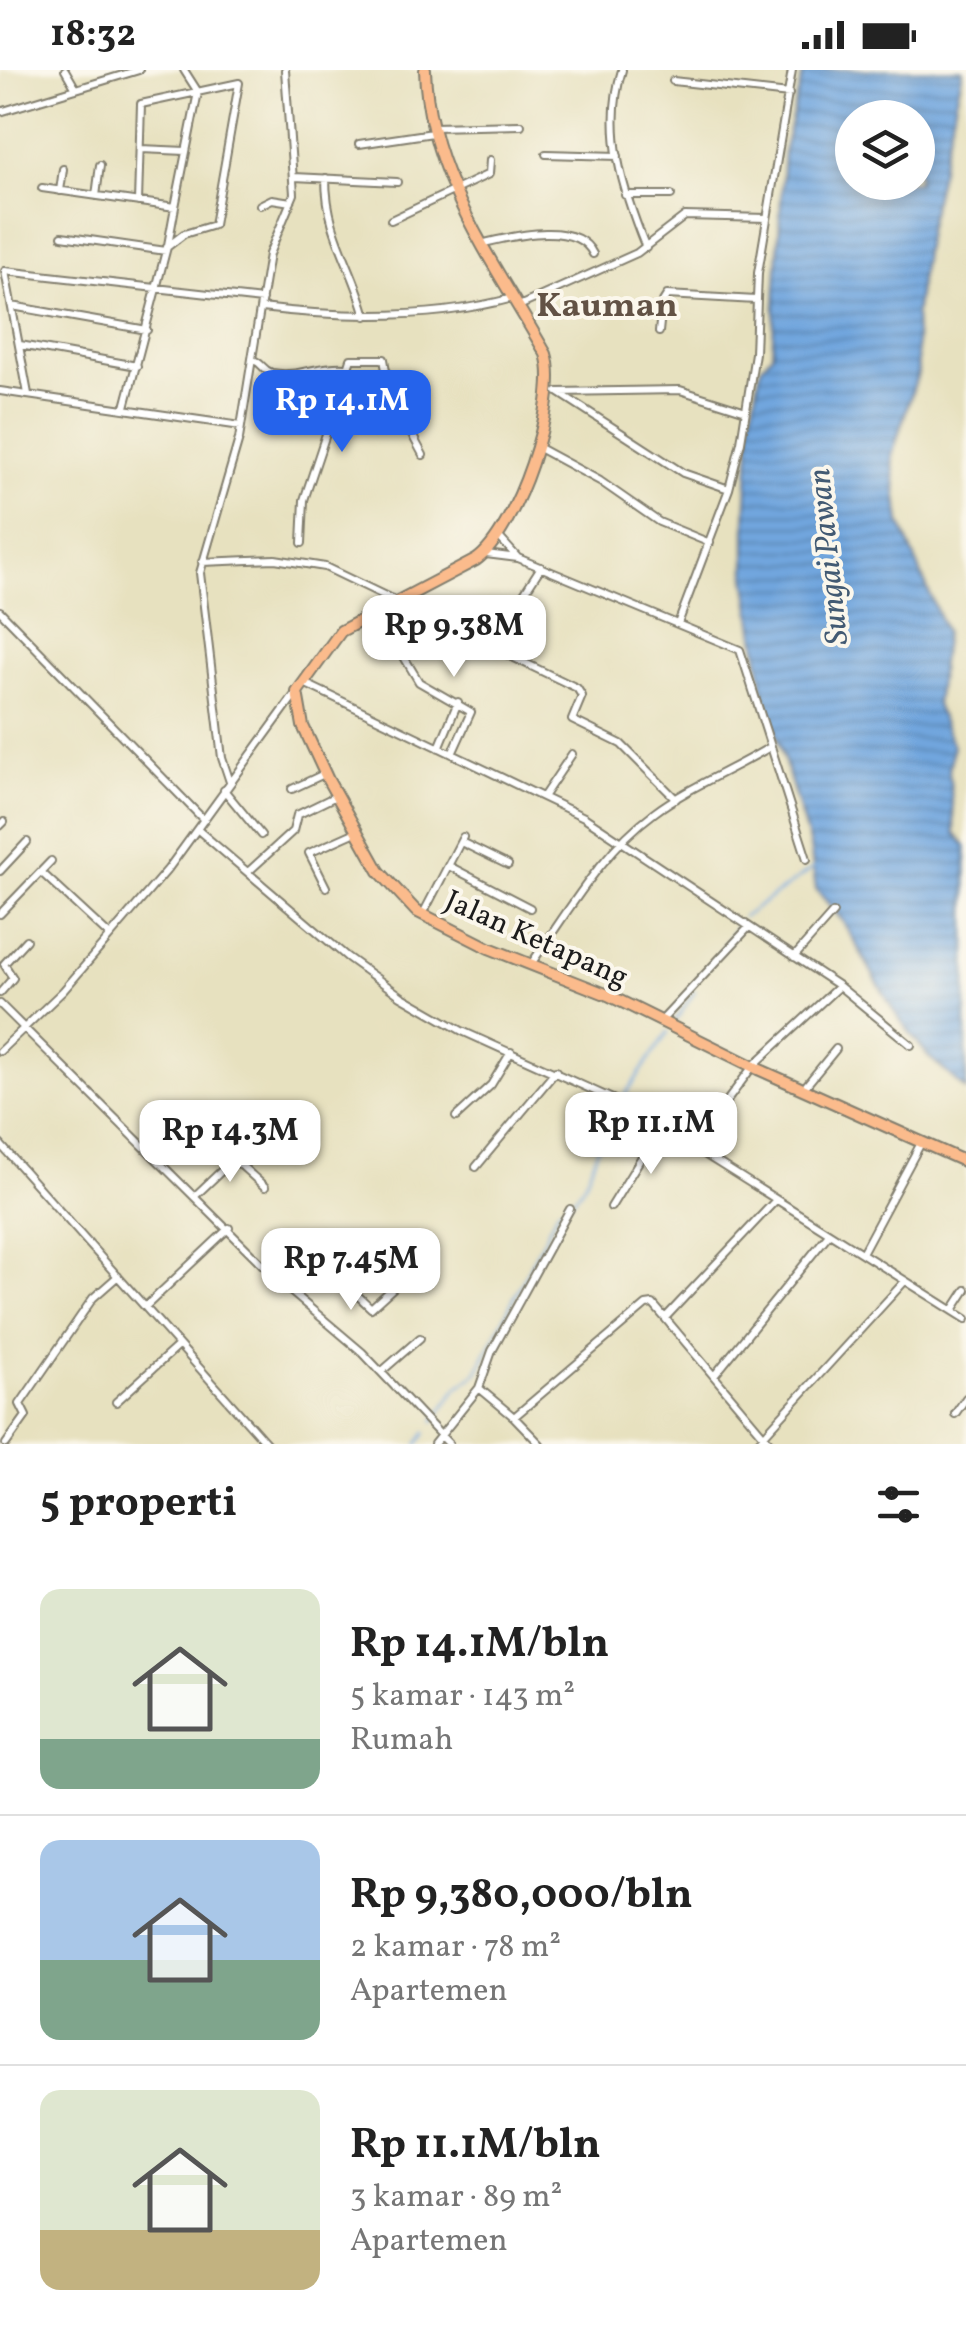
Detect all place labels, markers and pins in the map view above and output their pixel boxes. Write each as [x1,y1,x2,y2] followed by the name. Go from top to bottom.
[239,370,445,455] pin: Rp 14.1M
[351,595,557,680] pin: Rp 9.38M
[548,1092,754,1177] pin: Rp 11.1M
[127,1100,333,1185] pin: Rp 14.3M
[248,1228,454,1313] pin: Rp 7.45M

